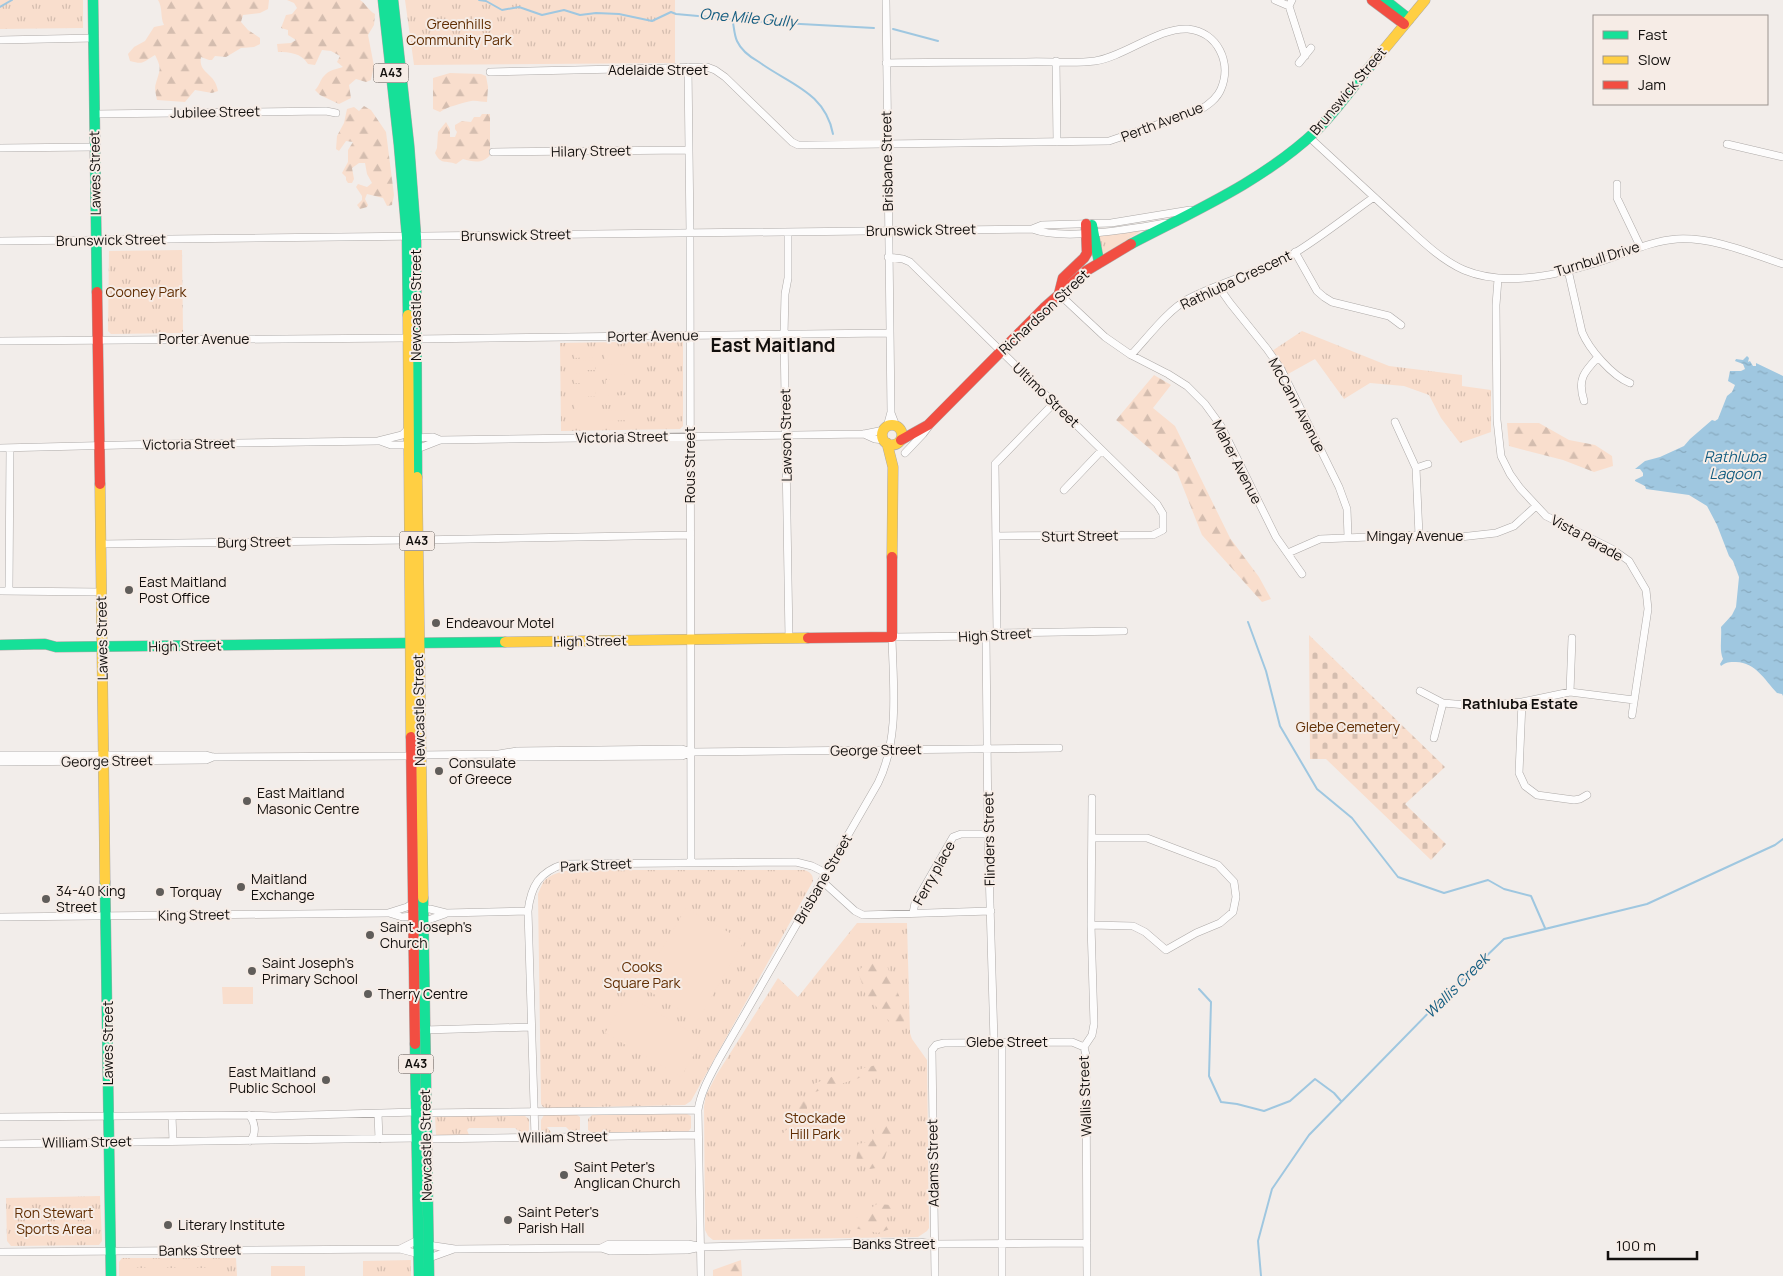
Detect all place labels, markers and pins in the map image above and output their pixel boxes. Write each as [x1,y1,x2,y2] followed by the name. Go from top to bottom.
[139,572,227,607] place label: East Maitland Post Office
[123,584,135,596] marker: East Maitland Post Office
[446,613,554,632] place label: Endeavour Motel
[430,617,442,629] marker: Endeavour Motel
[449,753,516,788] place label: Consulate of Greece
[433,765,445,777] marker: Consulate of Greece
[257,783,359,818] place label: East Maitland Masonic Centre
[241,795,253,807] marker: East Maitland Masonic Centre
[251,869,315,904] place label: Maitland Exchange
[56,881,126,916] place label: 34-40 King Street
[235,881,247,893] marker: Maitland Exchange
[170,882,223,901] place label: Torquay
[154,886,166,898] marker: Torquay
[40,893,52,905] marker: 34-40 King Street
[380,917,472,952] place label: Saint Joseph's Church
[364,929,376,941] marker: Saint Joseph's Church
[262,953,358,988] place label: Saint Joseph's Primary School
[246,965,258,977] marker: Saint Joseph's Primary School
[378,984,468,1003] place label: Therry Centre
[362,988,374,1000] marker: Therry Centre
[228,1062,316,1097] place label: East Maitland Public School
[320,1074,332,1086] marker: East Maitland Public School
[574,1157,680,1192] place label: Saint Peter's Anglican Church
[558,1169,570,1181] marker: Saint Peter's Anglican Church
[518,1202,599,1237] place label: Saint Peter's Parish Hall
[502,1214,514,1226] marker: Saint Peter's Parish Hall
[178,1215,285,1234] place label: Literary Institute
[162,1219,174,1231] marker: Literary Institute

